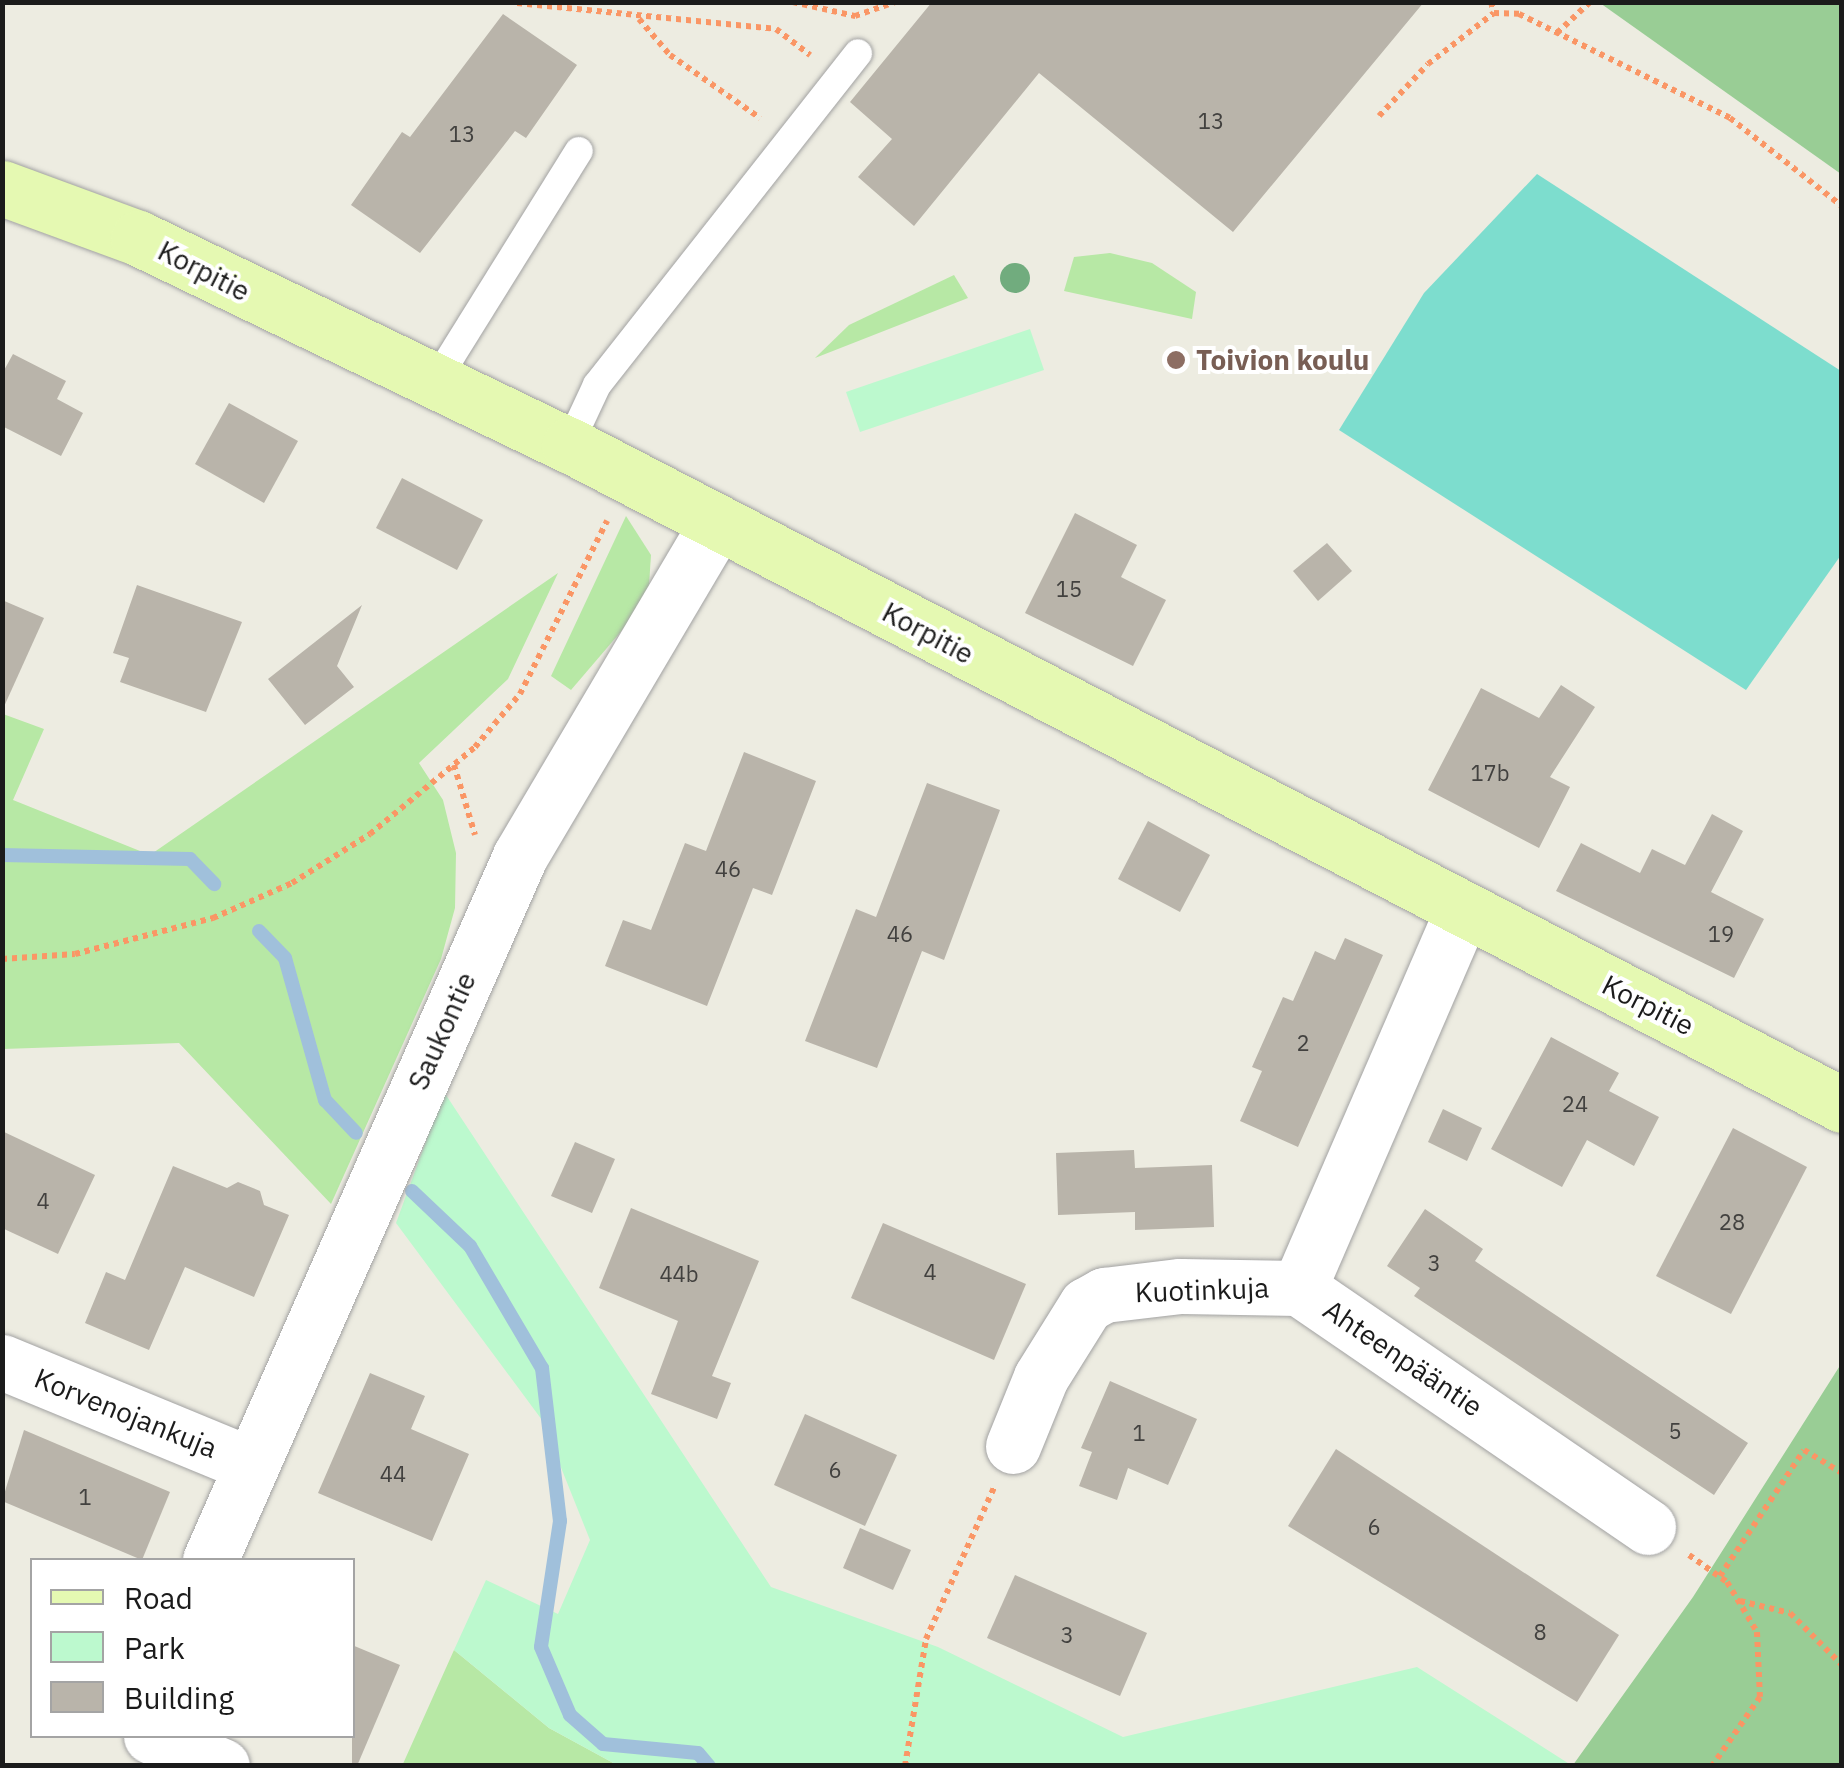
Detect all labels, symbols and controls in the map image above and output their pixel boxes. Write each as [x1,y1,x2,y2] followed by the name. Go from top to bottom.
[1198,108,1224,134] house number: 13
[449,121,475,147] house number: 13
[153,234,255,308] street label: Korpitie
[1196,343,1370,377] place label: Toivion koulu
[1165,349,1187,371] marker: Toivion koulu
[1056,576,1082,602] house number: 15
[877,595,979,671] street label: Korpitie
[1470,760,1510,786] house number: 17b
[715,856,741,882] house number: 46
[887,921,913,947] house number: 46
[1708,921,1734,947] house number: 19
[401,967,483,1095] street label: Saukontie
[1597,968,1699,1042] street label: Korpitie
[1296,1030,1310,1056] house number: 2
[1562,1091,1588,1117] house number: 24
[36,1188,50,1214] house number: 4
[1719,1209,1745,1235] house number: 28
[1427,1250,1441,1276] house number: 3
[923,1259,937,1285] house number: 4
[659,1261,699,1287] house number: 44b
[1134,1271,1270,1309] street label: Kuotinkuja
[1317,1292,1489,1424] street label: Ahteenpääntie
[30,1361,222,1465] street label: Korvenojankuja
[1668,1418,1682,1444] house number: 5
[1132,1420,1146,1446] house number: 1
[828,1457,842,1483] house number: 6
[380,1461,406,1487] house number: 44
[78,1484,92,1510] house number: 1
[1367,1514,1381,1540] house number: 6
[30,1558,355,1738] legend
[124,1578,193,1617] text: Road
[1533,1619,1547,1645] house number: 8
[1060,1622,1074,1648] house number: 3
[124,1628,185,1667] text: Park
[124,1678,234,1717] text: Building

